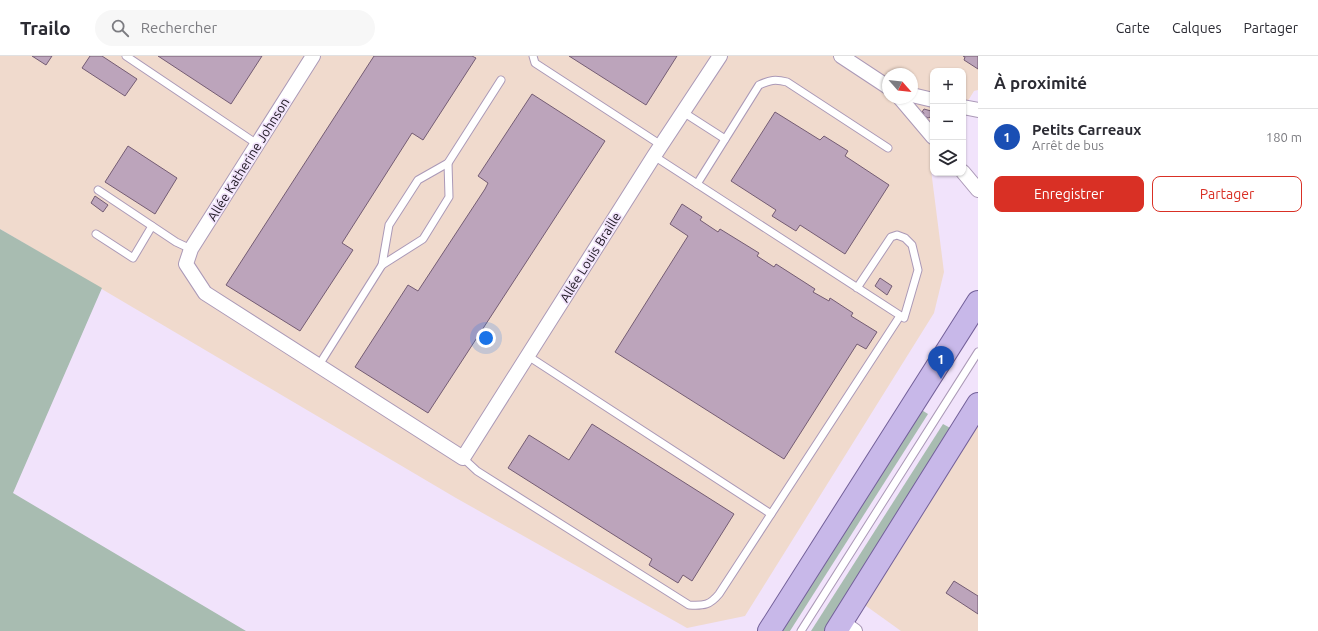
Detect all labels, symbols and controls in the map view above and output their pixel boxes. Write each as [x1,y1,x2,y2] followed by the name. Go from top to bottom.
[95,10,375,46] search box
[20,17,71,39] text: Trailo
[109,17,131,39] icon: search
[141,19,217,36] text: Rechercher
[1116,20,1150,36] text: Carte
[1172,20,1221,36] text: Calques
[1243,20,1298,36] text: Partager
[882,68,918,104] north arrow
[930,68,966,176] map controls
[930,68,966,104] button: +
[994,73,1087,92] text: À proximité
[204,95,292,223] street label: Allée Katherine Johnson
[930,104,966,140] button: −
[1032,121,1141,138] text: Petits Carreaux
[1003,130,1011,144] text: 1
[1266,130,1302,144] text: 180 m
[1032,138,1104,152] text: Arrêt de bus
[930,140,966,176] button: layers
[994,176,1144,212] button: Enregistrer
[1152,176,1302,212] button: Partager
[557,210,623,304] street label: Allée Louis Braille
[476,328,496,348] your location
[928,346,954,379] pin: 1

